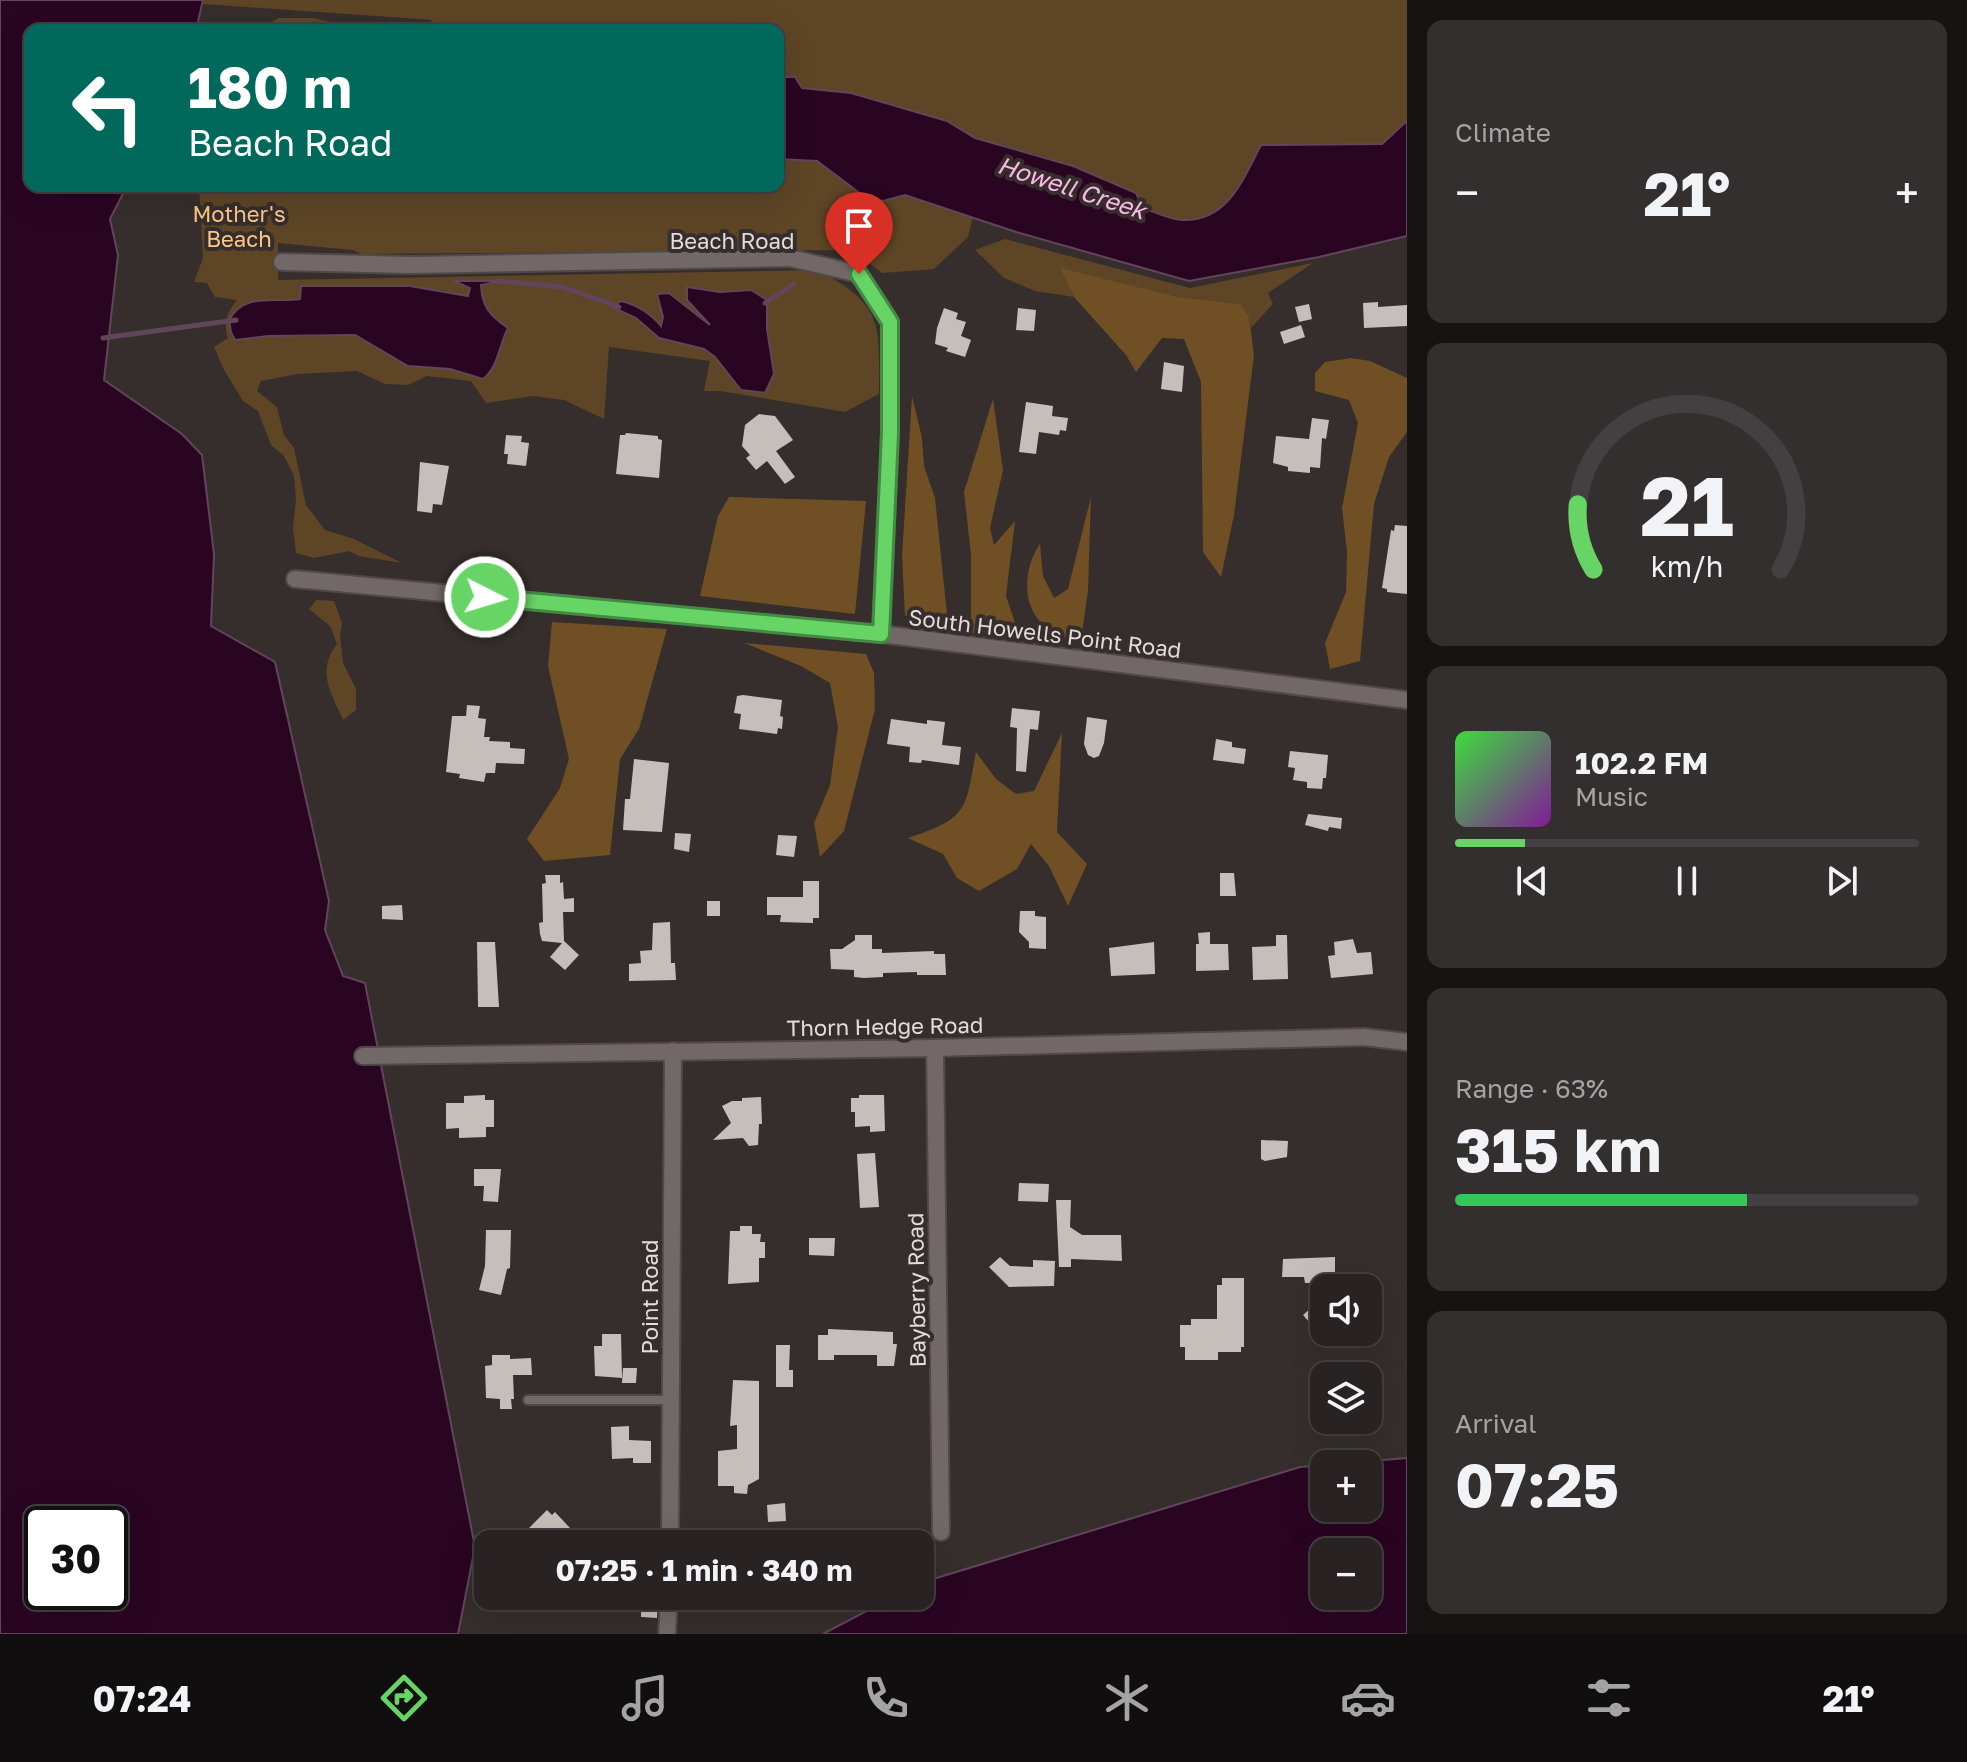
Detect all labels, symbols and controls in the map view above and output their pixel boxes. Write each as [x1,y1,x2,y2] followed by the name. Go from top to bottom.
[188,53,352,120] text: 180 m
[56,56,160,160] icon: left
[1455,117,1551,148] text: Climate
[188,121,392,164] text: Beach Road
[994,149,1152,225] water label: Howell Creek
[1644,157,1730,229] text: 21°
[1455,166,1479,219] text: −
[1895,166,1919,219] text: +
[825,192,893,274] pin
[192,200,286,252] park label: Mother's Beach
[837,204,881,248] icon: arrive
[670,227,794,254] street label: Beach Road
[1640,454,1734,554] text: 21
[1651,549,1723,583] text: km/h
[443,555,527,639] position arrow
[907,603,1183,663] street label: South Howells Point Road
[1575,745,1708,781] text: 102.2 FM
[1575,781,1648,812] text: Music
[1510,859,1554,903] icon: previous
[1665,859,1709,903] icon: pause
[1820,859,1864,903] icon: next
[786,1011,984,1041] street label: Thorn Hedge Road
[1455,1073,1608,1104] text: Range · 63%
[1455,1113,1661,1185] text: 315 km
[901,1212,931,1368] street label: Bayberry Road
[636,1240,663,1354] street label: Point Road
[1310,1274,1382,1610] map controls
[1310,1274,1382,1346] button: sound
[1310,1362,1382,1434] button: layers
[1455,1408,1536,1439] text: Arrival
[1455,1448,1619,1520] text: 07:25
[1310,1450,1382,1522] button: +
[24,1506,128,1610] speed limit sign: 30
[1310,1538,1382,1610] button: −
[555,1552,853,1588] text: 07:25 · 1 min · 340 m
[376,1670,432,1726] icon: directions
[617,1670,673,1726] icon: music
[858,1670,914,1726] icon: phone
[1099,1670,1155,1726] icon: climate
[1340,1670,1396,1726] icon: car
[1581,1670,1637,1726] icon: filters
[92,1677,192,1720] text: 07:24
[1822,1677,1875,1720] text: 21°

